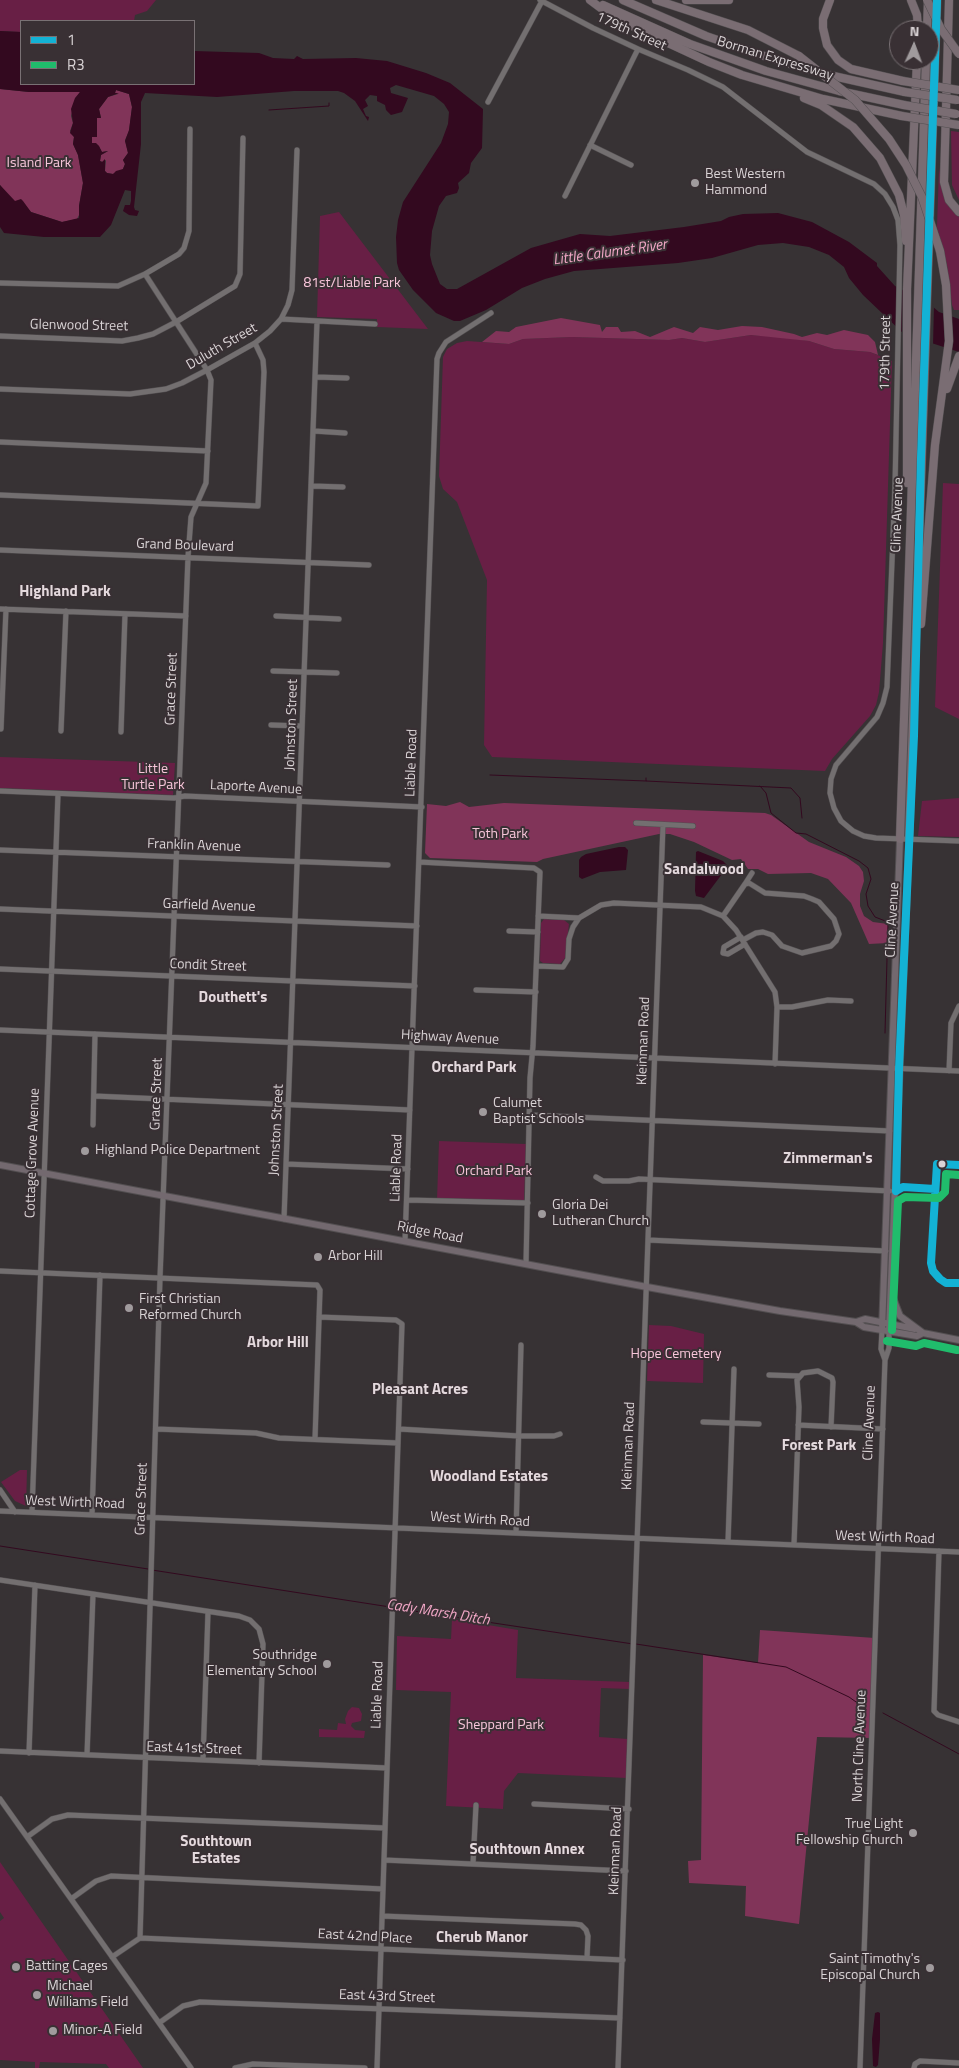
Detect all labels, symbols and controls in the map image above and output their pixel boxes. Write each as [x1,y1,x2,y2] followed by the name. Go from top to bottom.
[593,9,669,55] street label: 179th Street
[20,20,195,85] legend
[889,20,939,70] north arrow
[909,20,920,41] text: N
[67,28,75,51] text: 1
[715,33,835,85] street label: Borman Expressway
[67,53,85,76] text: R3
[6,156,72,172] park label: Island Park
[705,167,785,200] place label: Best Western Hammond
[689,177,701,189] marker: Best Western Hammond
[552,236,668,270] water label: Little Calumet River
[303,276,401,292] park label: 81st/Liable Park
[877,315,895,391] street label: 179th Street
[30,317,128,335] street label: Glenwood Street
[184,320,260,374] street label: Duluth Street
[888,477,908,553] street label: Cline Avenue
[136,536,234,556] street label: Grand Boulevard
[19,583,111,601] district label: Highland Park
[162,652,182,726] street label: Grace Street
[282,679,302,771] street label: Johnston Street
[402,729,422,797] street label: Liable Road
[121,762,185,794] park label: Little Turtle Park
[210,777,302,799] street label: Laporte Avenue
[472,827,528,843] park label: Toth Park
[147,836,241,856] street label: Franklin Avenue
[664,861,744,879] district label: Sandalwood
[883,882,903,958] street label: Cline Avenue
[162,896,256,916] street label: Garfield Avenue
[169,956,247,976] street label: Condit Street
[199,989,267,1007] district label: Douthett's
[634,996,654,1086] street label: Kleinman Road
[400,1027,500,1049] street label: Highway Avenue
[147,1057,167,1131] street label: Grace Street
[432,1059,516,1077] district label: Orchard Park
[266,1084,288,1176] street label: Johnston Street
[22,1088,44,1218] street label: Cottage Grove Avenue
[493,1096,584,1128] place label: Calumet Baptist Schools
[477,1106,489,1118] marker: Calumet Baptist Schools
[387,1134,407,1202] street label: Liable Road
[95,1143,260,1159] place label: Highland Police Department
[79,1145,91,1157] marker: Highland Police Department
[783,1150,873,1168] district label: Zimmerman's
[937,1159,947,1169] unlabelled marker
[456,1164,532,1180] park label: Orchard Park
[552,1198,649,1230] place label: Gloria Dei Lutheran Church
[536,1208,548,1220] marker: Gloria Dei Lutheran Church
[396,1218,464,1248] street label: Ridge Road
[328,1249,383,1265] place label: Arbor Hill
[312,1251,324,1263] marker: Arbor Hill
[139,1292,241,1324] place label: First Christian Reformed Church
[123,1302,135,1314] marker: First Christian Reformed Church
[247,1334,309,1352] district label: Arbor Hill
[630,1347,722,1363] park label: Hope Cemetery
[372,1381,468,1399] district label: Pleasant Acres
[860,1385,880,1461] street label: Cline Avenue
[619,1401,639,1491] street label: Kleinman Road
[782,1437,856,1455] district label: Forest Park
[132,1462,152,1536] street label: Grace Street
[430,1468,548,1486] district label: Woodland Estates
[25,1493,125,1513] street label: West Wirth Road
[430,1509,530,1531] street label: West Wirth Road
[835,1528,935,1548] street label: West Wirth Road
[385,1596,491,1630] water label: Cady Marsh Ditch
[207,1648,317,1680] place label: Southridge Elementary School
[321,1658,333,1670] marker: Southridge Elementary School
[368,1661,388,1729] street label: Liable Road
[850,1689,870,1803] street label: North Cline Avenue
[458,1718,544,1734] park label: Sheppard Park
[146,1739,242,1759] street label: East 41st Street
[606,1806,626,1896] street label: Kleinman Road
[796,1817,903,1850] place label: True Light Fellowship Church
[907,1827,919,1839] marker: True Light Fellowship Church
[180,1833,252,1868] district label: Southtown Estates
[469,1841,585,1859] district label: Southtown Annex
[317,1926,413,1948] street label: East 42nd Place
[436,1929,528,1947] district label: Cherub Manor
[820,1952,920,1984] place label: Saint Timothy's Episcopal Church
[26,1959,108,1975] place label: Batting Cages
[10,1961,22,1973] marker: Batting Cages
[924,1962,936,1974] marker: Saint Timothy's Episcopal Church
[47,1979,128,2011] place label: Michael Williams Field
[339,1987,435,2007] street label: East 43rd Street
[31,1989,43,2001] marker: Michael Williams Field
[63,2023,142,2039] place label: Minor-A Field
[47,2025,59,2037] marker: Minor-A Field

